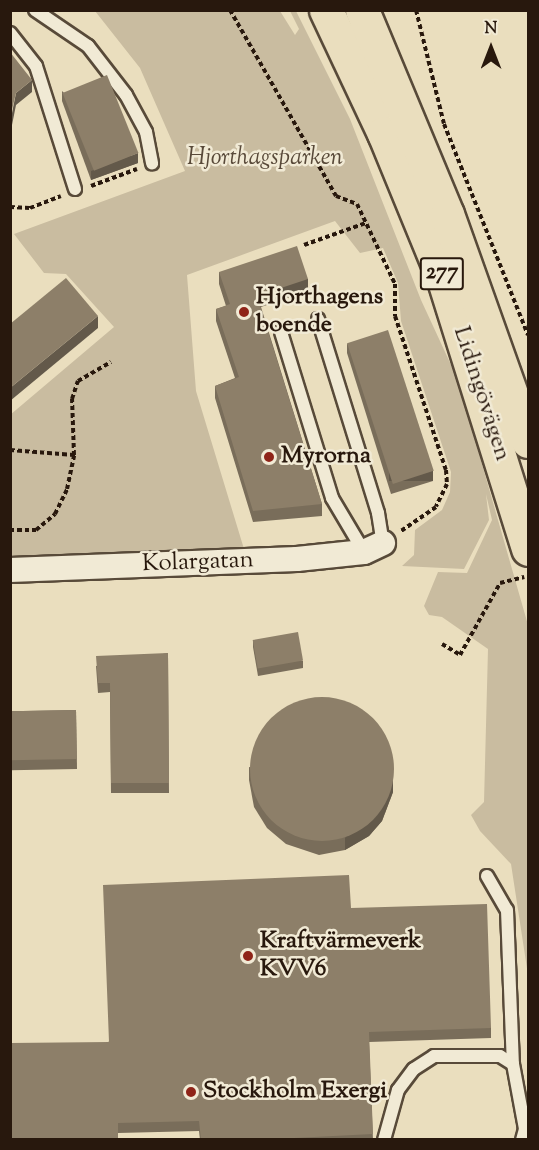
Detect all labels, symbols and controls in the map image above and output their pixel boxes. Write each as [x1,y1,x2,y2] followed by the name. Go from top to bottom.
[461,18,521,78] north arrow
[485,18,497,41] text: N
[187,145,343,173] park label: Hjorthagsparken
[420,255,464,293] road number: 277
[256,284,383,340] place label: Hjorthagens boende
[237,305,251,319] marker: Hjorthagens boende
[446,323,516,465] street label: Lidingövägen
[281,443,371,471] place label: Myrorna
[262,450,276,464] marker: Myrorna
[142,547,254,579] street label: Kolargatan
[260,928,421,984] place label: Kraftvärmeverk KVV6
[241,949,255,963] marker: Kraftvärmeverk KVV6
[203,1078,387,1106] place label: Stockholm Exergi
[184,1085,198,1099] marker: Stockholm Exergi

